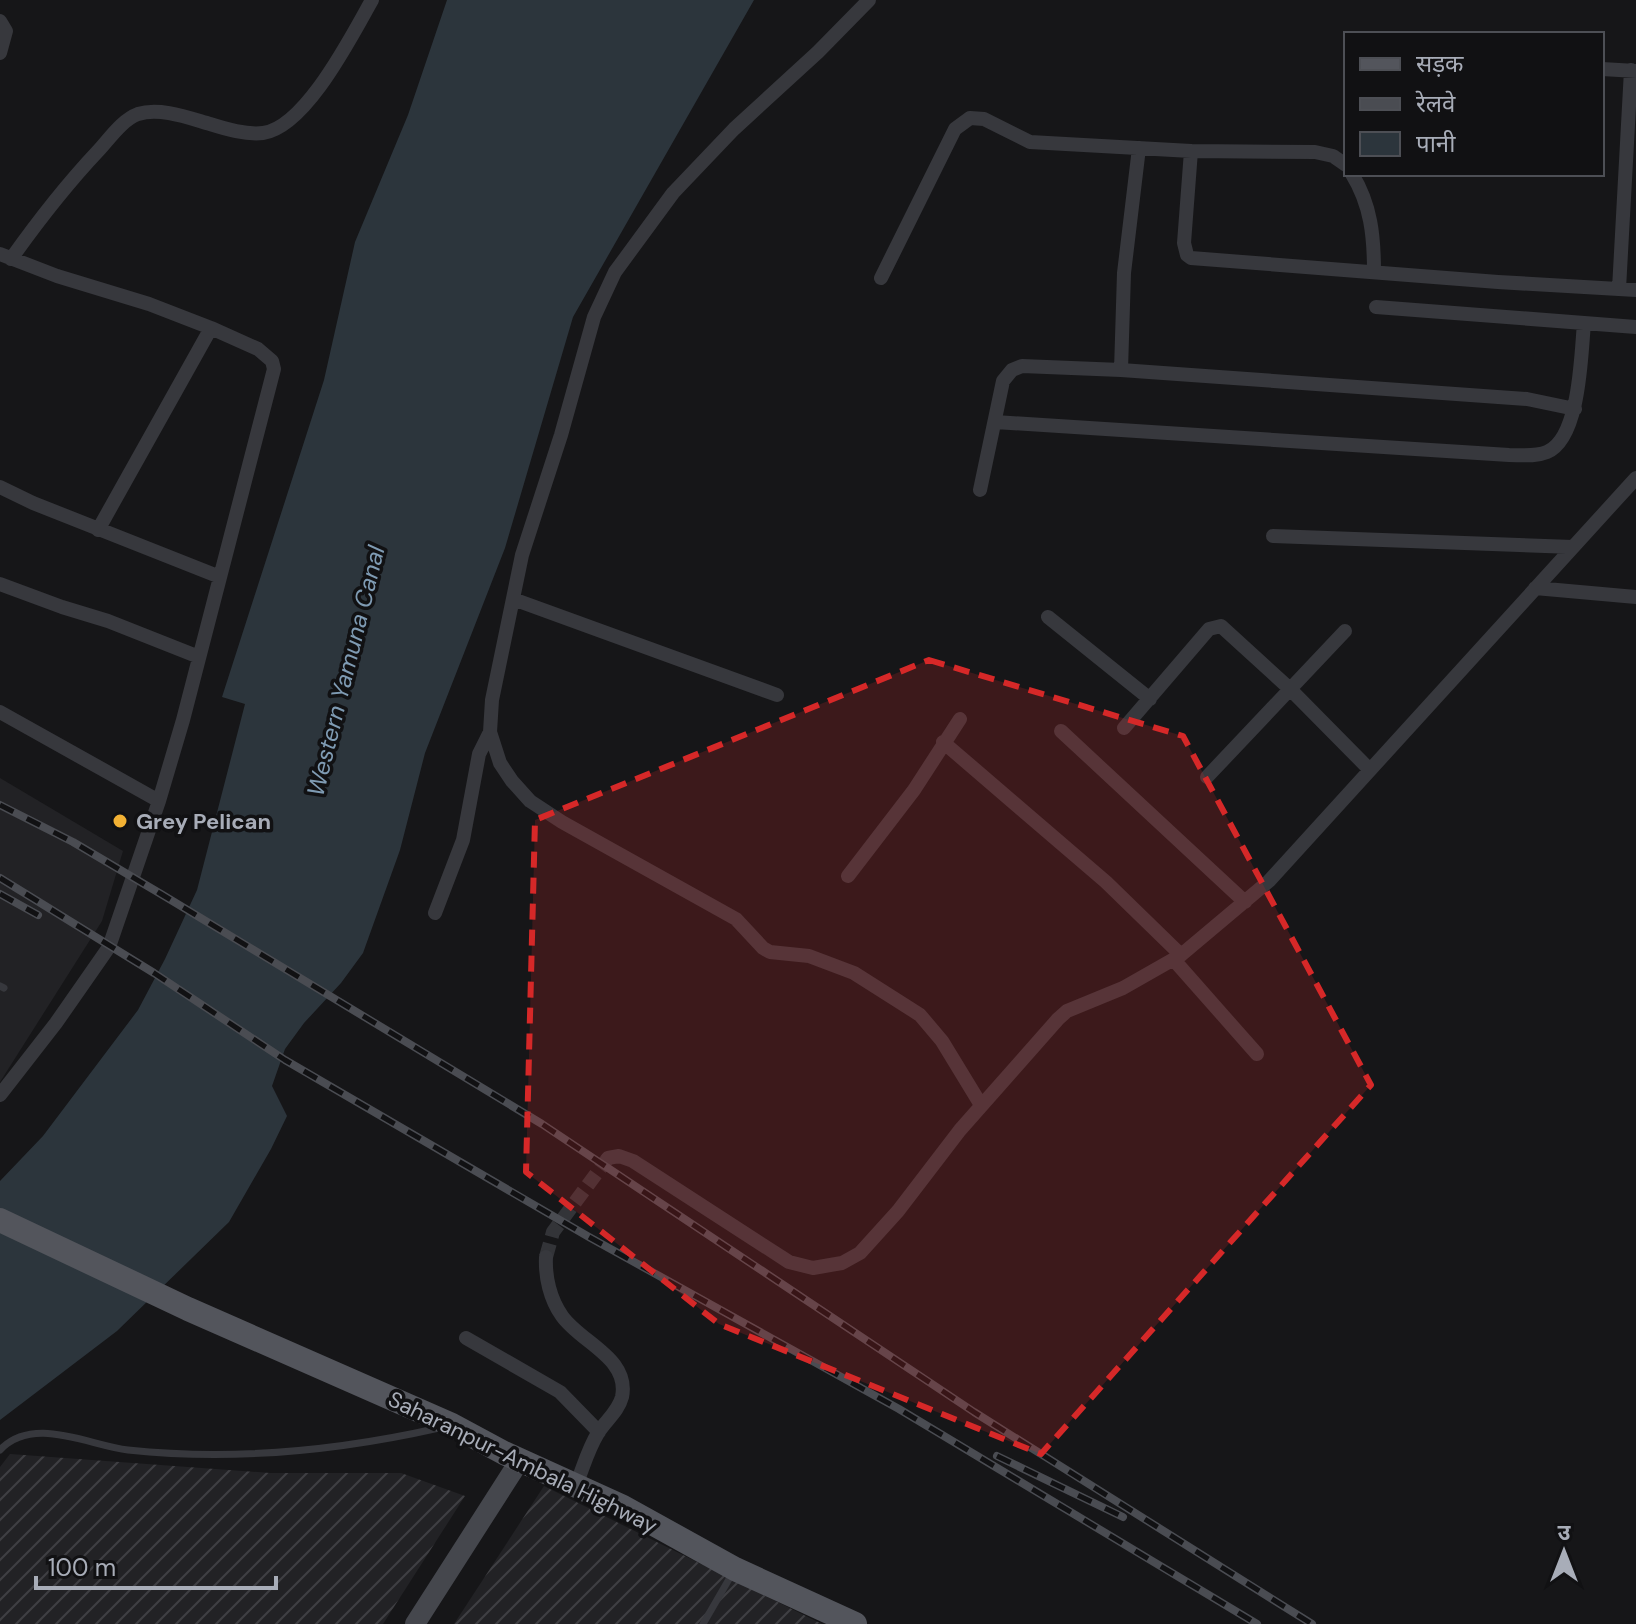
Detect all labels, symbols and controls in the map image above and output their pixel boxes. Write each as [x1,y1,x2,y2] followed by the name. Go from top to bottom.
[1344,32,1604,176] legend
[1416,48,1464,79] text: सड़क
[1415,88,1456,119] text: रेलवे
[1416,128,1456,159] text: पानी
[299,542,392,799] water label: Western Yamuna Canal
[136,807,271,836] place label: Grey Pelican
[111,812,129,830] marker: Grey Pelican
[383,1385,662,1540] street label: Saharanpur-Ambala Highway
[1524,1512,1604,1592] north arrow
[1558,1518,1572,1547] text: उ
[36,1540,276,1590] scale bar
[48,1552,116,1583] text: 100 m

